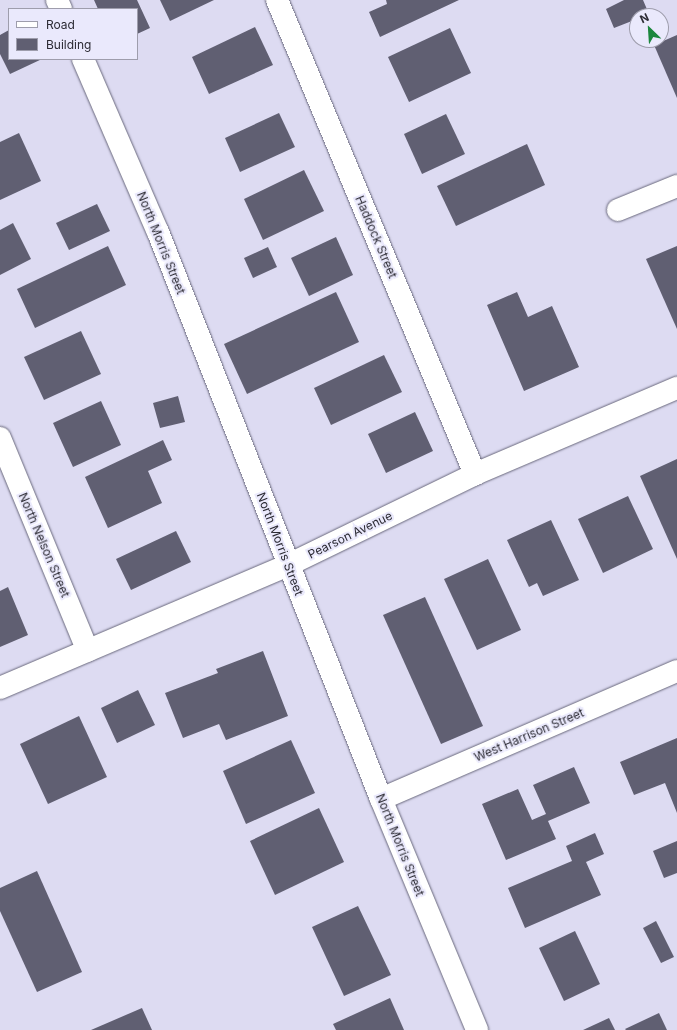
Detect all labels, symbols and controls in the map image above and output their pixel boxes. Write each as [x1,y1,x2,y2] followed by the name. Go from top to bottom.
[8,8,138,60] legend
[629,8,669,48] north arrow
[638,10,651,26] text: N
[46,17,75,32] text: Road
[46,37,91,52] text: Building
[134,190,188,296] street label: North Morris Street
[352,194,400,280] street label: Haddock Street
[254,490,306,598] street label: North Morris Street
[15,491,73,599] street label: North Nelson Street
[305,508,395,562] street label: Pearson Avenue
[472,705,586,765] street label: West Harrison Street
[373,792,427,898] street label: North Morris Street

